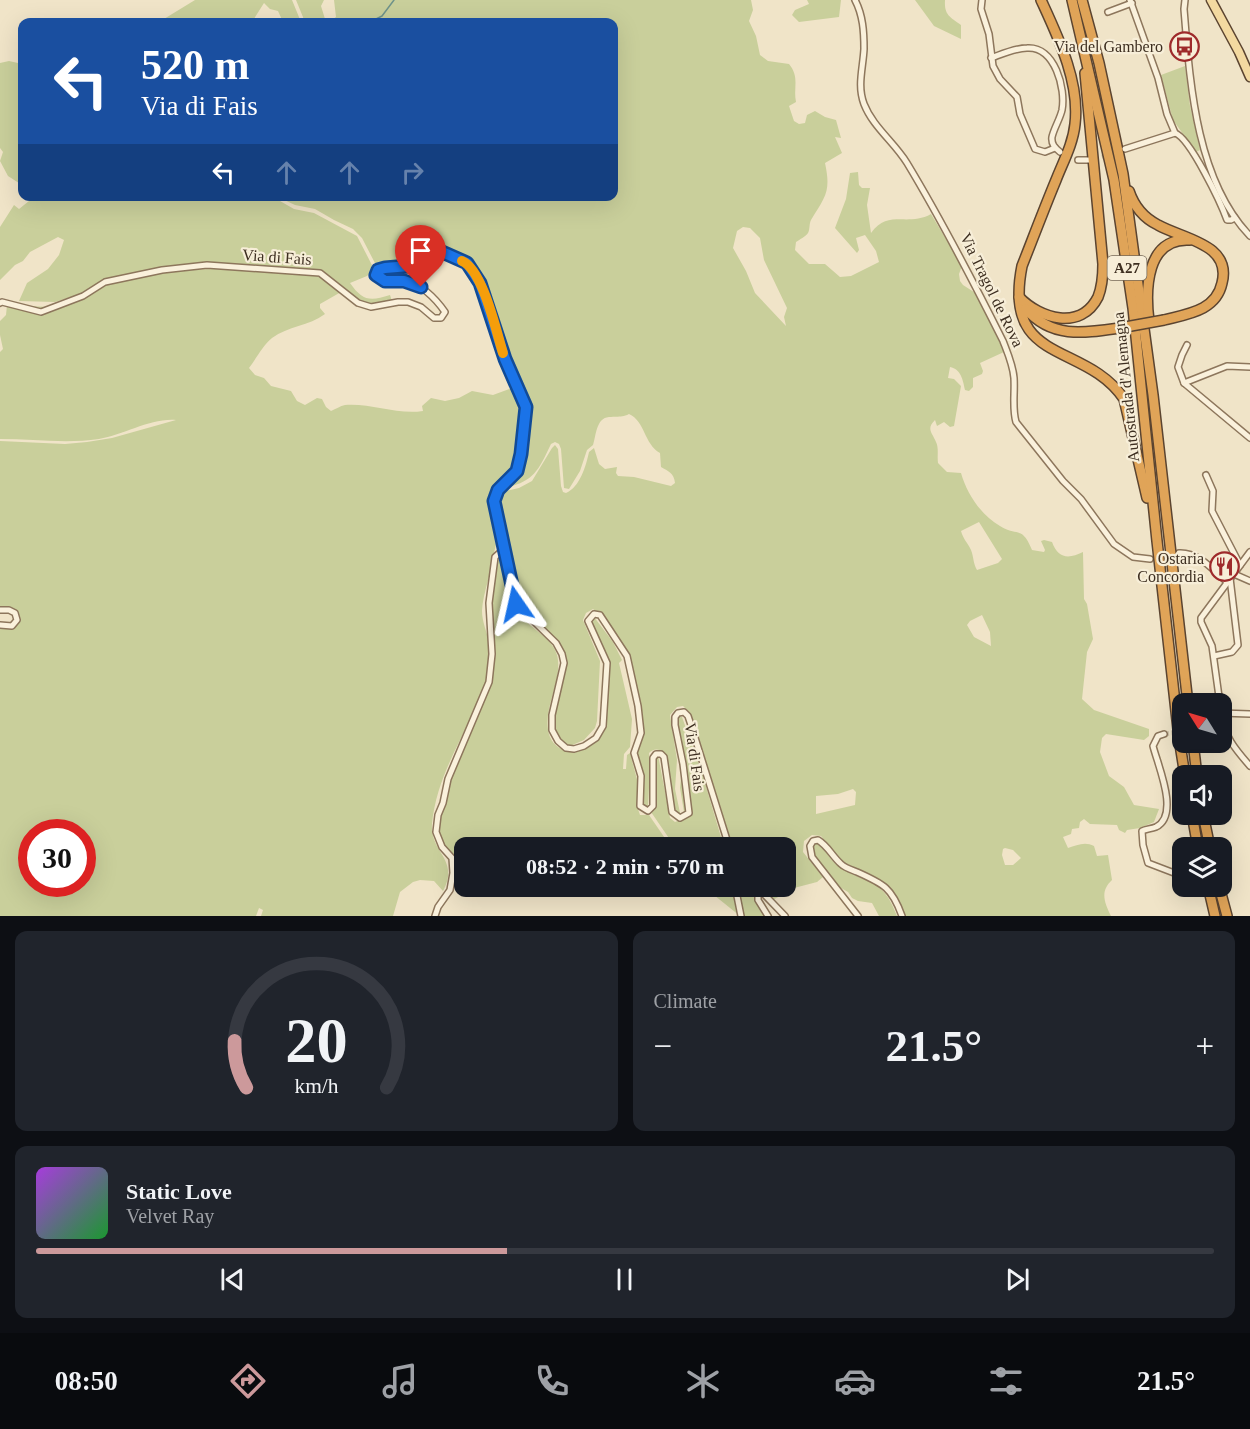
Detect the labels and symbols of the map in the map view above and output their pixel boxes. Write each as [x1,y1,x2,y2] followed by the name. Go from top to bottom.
[1168,30,1200,62] bus stop icon: Via del Gambero
[1054,38,1163,55] place label: Via del Gambero
[395,225,446,287] pin
[956,230,1027,350] street label: Via Tragol de Rova
[242,246,312,268] street label: Via di Fais
[1108,256,1146,280] road number: A27
[1110,311,1143,463] street label: Autostrada d'Alemagna
[1137,550,1204,585] place label: Ostaria Concordia
[1209,551,1241,583] restaurant icon: Ostaria Concordia
[484,572,548,636] position arrow
[1172,693,1232,753] north arrow
[682,722,708,792] street label: Via di Fais
[18,819,96,897] speed limit sign: 30

